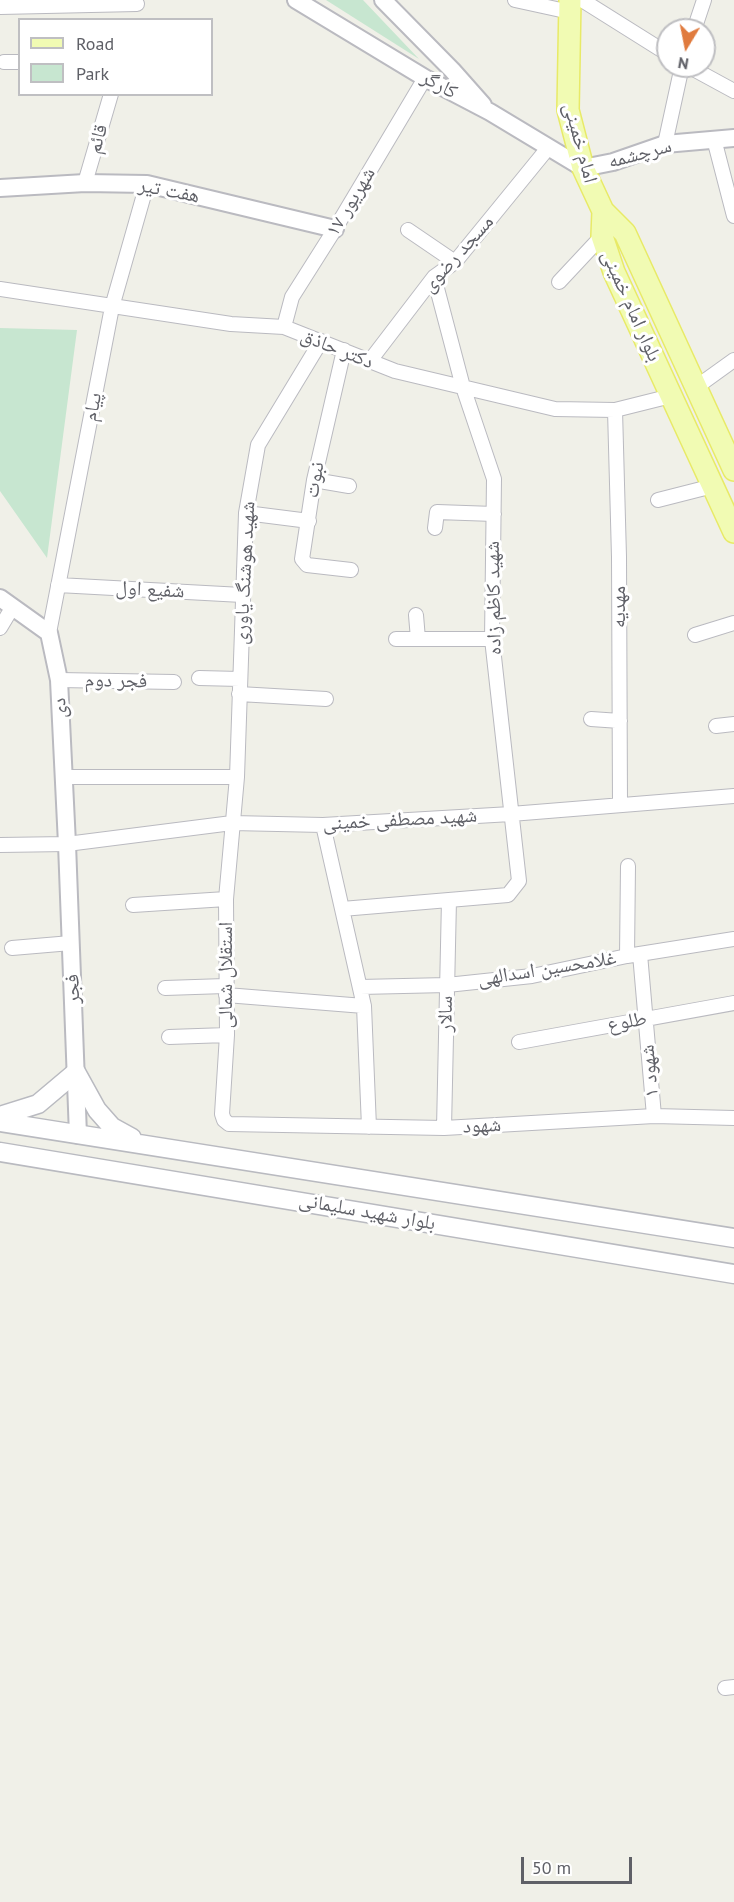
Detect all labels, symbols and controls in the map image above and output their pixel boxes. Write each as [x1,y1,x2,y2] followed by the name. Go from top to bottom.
[18,18,213,96] legend
[656,18,716,78] north arrow
[76,32,114,55] text: Road
[676,53,690,75] text: N
[76,62,109,85] text: Park
[417,66,461,104] street label: کارگر
[558,100,602,186] street label: امام خمینی
[82,122,114,156] street label: قائم
[606,134,674,174] street label: سرچشمه
[321,163,381,241] street label: ۱۷ شهریور
[136,173,202,209] street label: هفت تیر
[417,210,499,298] street label: مسجد رضوی
[596,247,666,365] street label: بلوار امام خمینی
[297,324,377,374] street label: دکتر حاذق
[78,391,108,423] street label: پیام
[300,460,330,500] street label: نبوت
[229,501,261,645] street label: شهید هوشنگ یاوری
[481,541,507,655] street label: شهید کاظم زاده
[115,576,185,604] street label: شفیع اول
[607,586,631,628] street label: مهدیه
[85,668,147,694] street label: فجر دوم
[47,697,73,719] street label: دی
[322,804,478,836] street label: شهید مصطفی خمینی
[214,922,238,1028] street label: استقلال شمالی
[476,946,618,992] street label: غلامحسین اسدالهی
[60,974,86,1004] street label: فجر
[434,996,458,1032] street label: سالار
[605,1007,649,1037] street label: طلوع
[636,1044,664,1098] street label: شهود ۱
[462,1113,502,1139] street label: شهود
[297,1188,437,1236] street label: بلوار شهید سلیمانی
[524,1845,635,1883] scale bar
[532,1856,571,1879] text: 50 m

